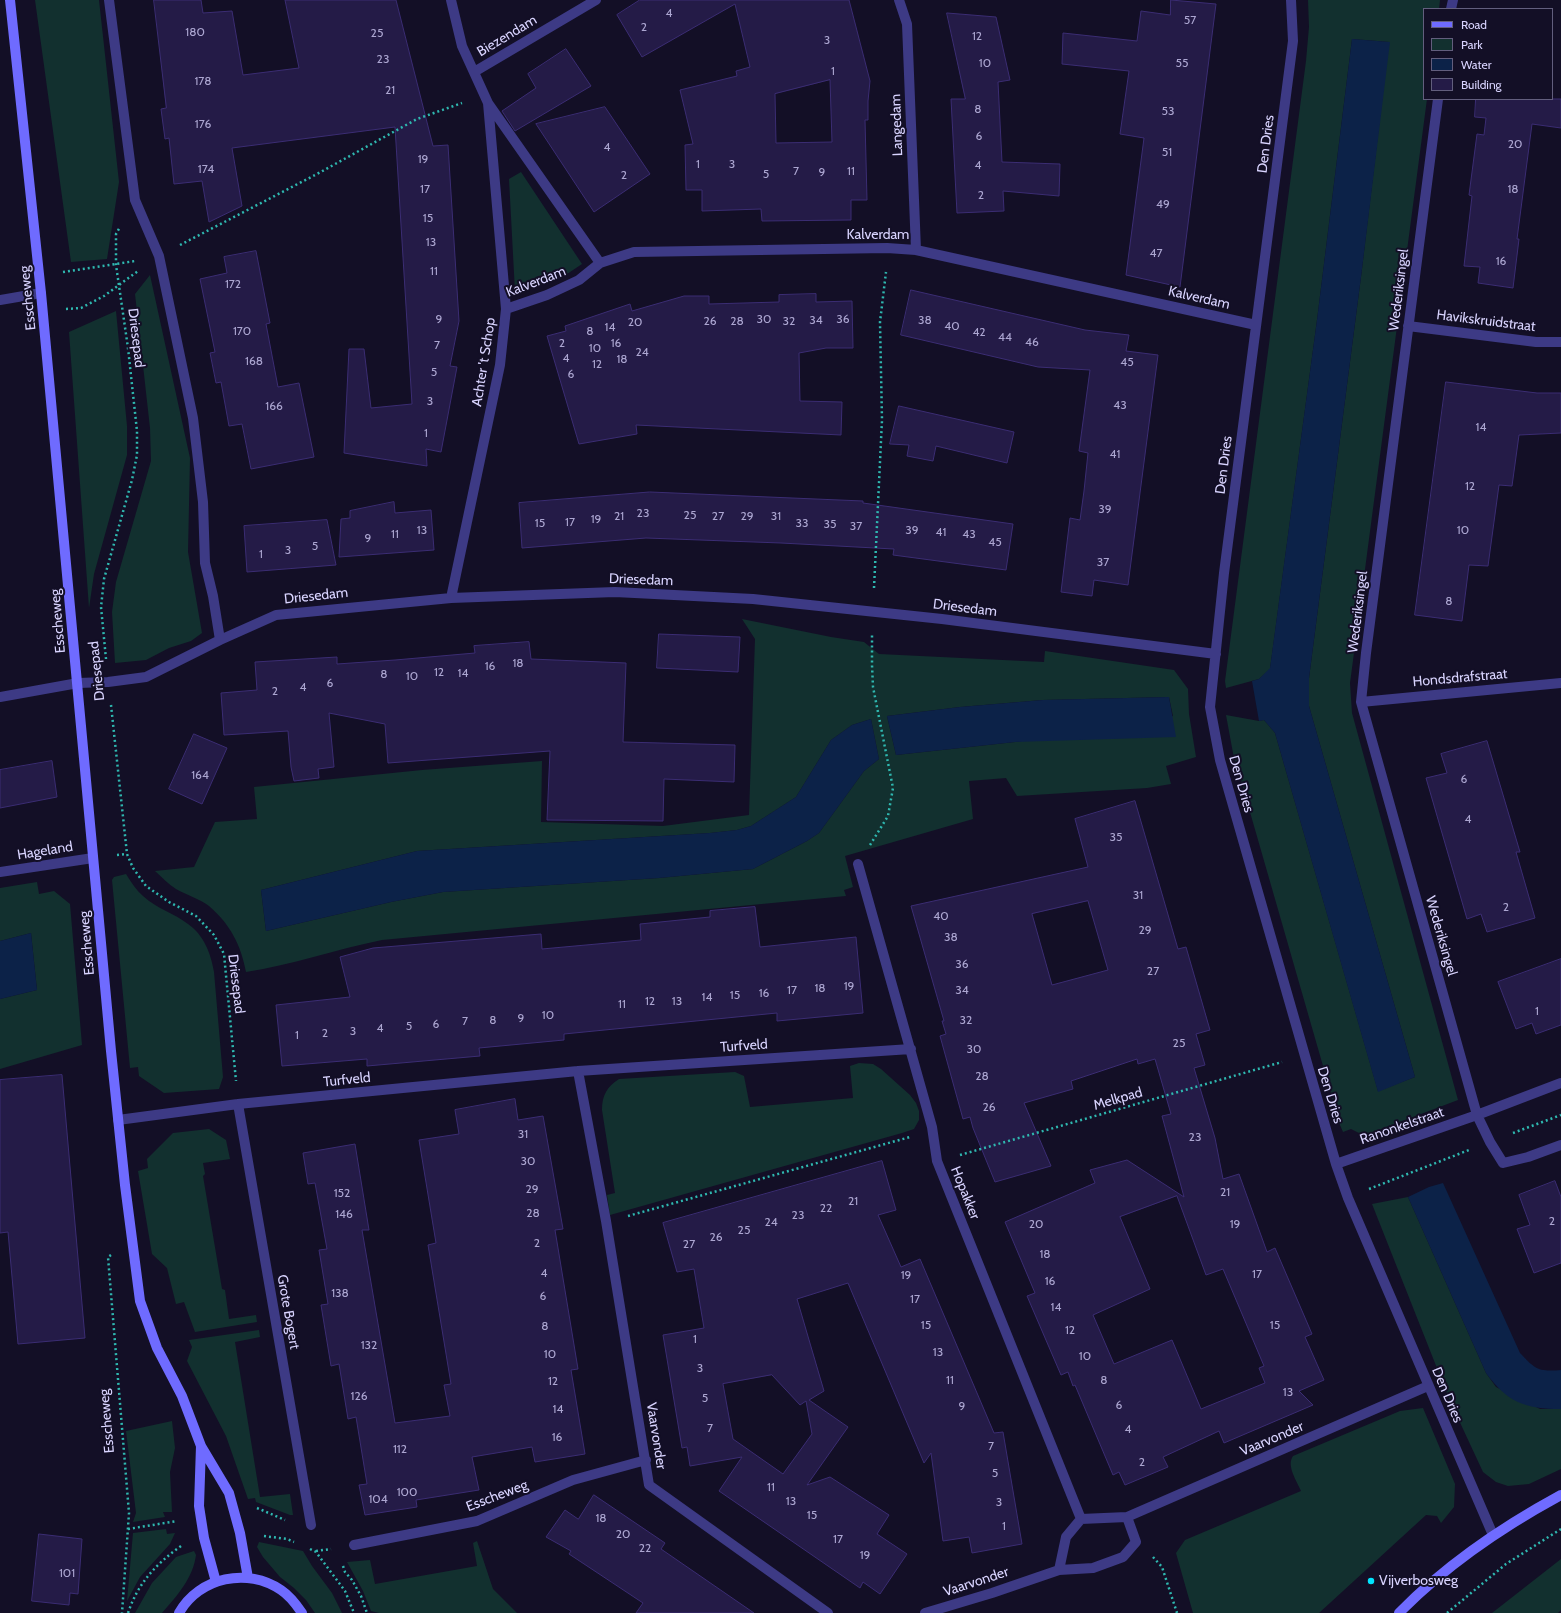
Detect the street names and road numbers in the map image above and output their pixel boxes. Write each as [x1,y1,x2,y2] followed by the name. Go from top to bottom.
[474,12,540,60] street label: Biezendam
[888,93,906,157] street label: Langedam
[1254,114,1278,174] street label: Den Dries
[847,227,909,243] street label: Kalverdam
[1386,248,1412,332] street label: Wederiksingel
[504,263,568,301] street label: Kalverdam
[16,265,40,331] street label: Esscheweg
[1167,283,1231,313] street label: Kalverdam
[124,307,148,369] street label: Driesepad
[1435,307,1537,335] street label: Havikskruidstraat
[469,316,499,408] street label: Achter 't Schop
[1212,435,1236,495] street label: Den Dries
[609,570,673,590] street label: Driesedam
[1345,570,1371,654] street label: Wederiksingel
[283,584,349,608] street label: Driesedam
[47,588,69,654] street label: Esscheweg
[932,596,998,620] street label: Driesedam
[86,640,108,702] street label: Driesepad
[1412,665,1508,691] street label: Hondsdrafstraat
[1225,753,1257,815] street label: Den Dries
[16,838,74,864] street label: Hageland
[1422,894,1460,978] street label: Wederiksingel
[76,910,98,976] street label: Esscheweg
[224,953,248,1015] street label: Driesepad
[720,1036,768,1056] street label: Turfveld
[1313,1064,1347,1126] street label: Den Dries
[322,1069,372,1091] street label: Turfveld
[1092,1084,1144,1114] street label: Melkpad
[1358,1104,1446,1148] street label: Ranonkelstraat
[947,1164,983,1222] street label: Hopakker
[273,1273,303,1351] street label: Grote Bogert
[1428,1365,1466,1425] street label: Den Dries
[96,1388,118,1454] street label: Esscheweg
[642,1401,670,1471] street label: Vaarvonder
[1238,1418,1306,1460] street label: Vaarvonder
[464,1477,530,1515] street label: Esscheweg
[941,1564,1011,1600] street label: Vaarvonder

